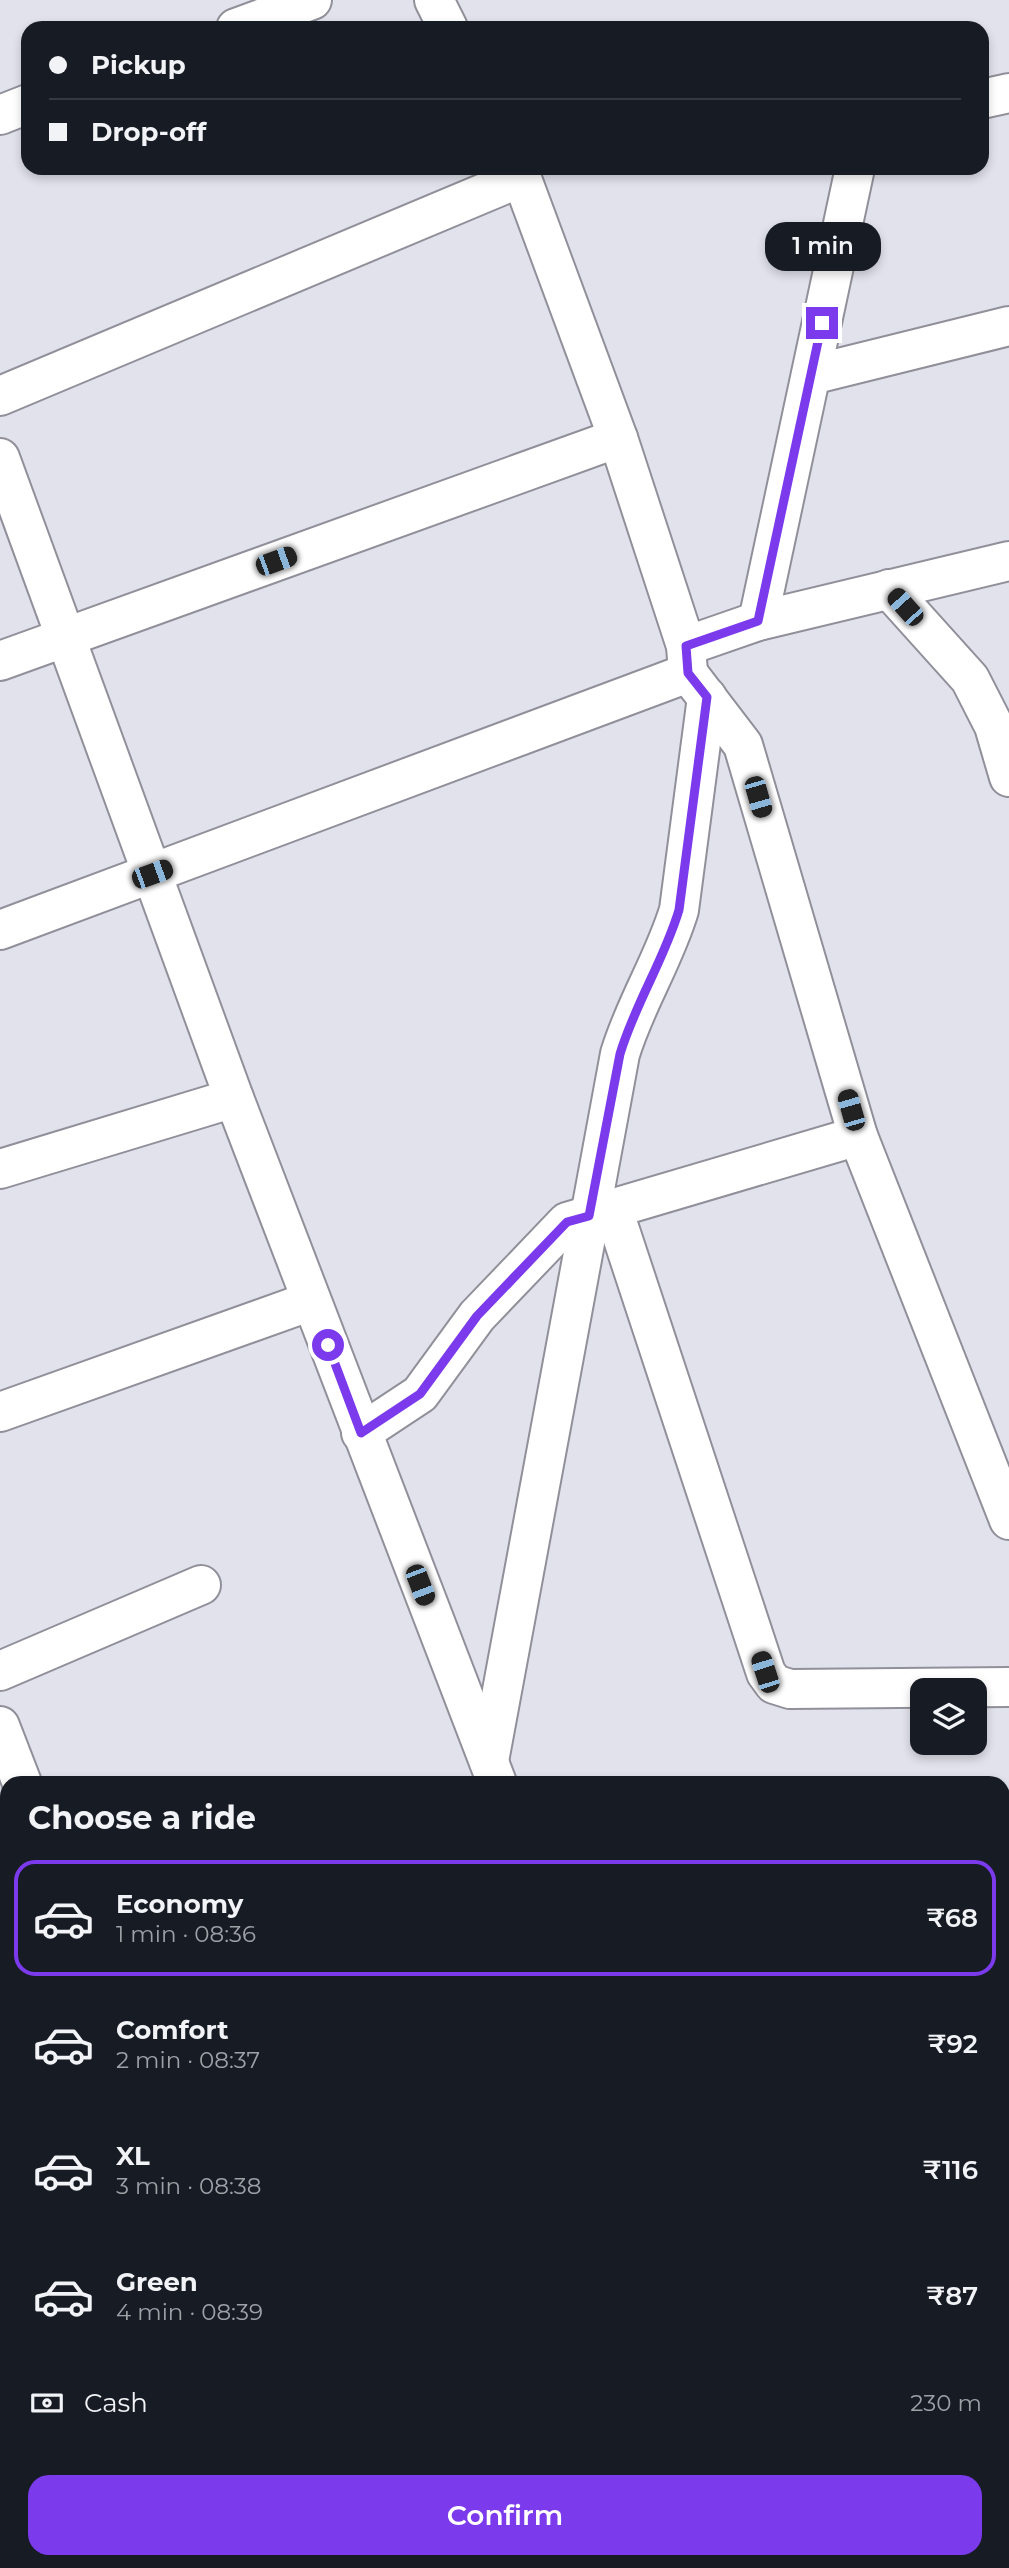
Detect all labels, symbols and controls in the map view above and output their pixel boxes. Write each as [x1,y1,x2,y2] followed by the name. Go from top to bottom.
[91,49,186,81] text: Pickup
[91,116,206,148] text: Drop-off
[764,222,880,270] callout: 1 min
[792,232,854,260] text: 1 min
[806,307,838,339] route end
[253,544,300,578] car
[884,584,927,630] car
[743,774,774,820] car
[129,857,176,891] car
[836,1087,867,1133] car
[312,1329,344,1361] route start
[403,1562,438,1608] car
[749,1649,782,1695] car
[910,1678,987,1755] map controls
[910,1678,987,1755] button: layers
[28,1798,256,1837] text: Choose a ride
[32,1887,95,1950] icon: car
[116,1888,243,1920] text: Economy
[926,1902,978,1934] text: ₹68
[116,1920,256,1948] text: 1 min · 08:36
[32,2013,95,2076] icon: car
[116,2014,228,2046] text: Comfort
[928,2028,978,2060] text: ₹92
[116,2046,260,2074] text: 2 min · 08:37
[32,2139,95,2202] icon: car
[116,2140,150,2172] text: XL
[923,2154,978,2186] text: ₹116
[116,2172,261,2200] text: 3 min · 08:38
[32,2265,95,2328] icon: car
[116,2266,198,2298] text: Green
[927,2280,978,2312] text: ₹87
[116,2298,263,2326] text: 4 min · 08:39
[28,2384,66,2422] icon: cash
[84,2387,148,2419] text: Cash
[910,2389,982,2417] text: 230 m
[28,2475,982,2555] button: Confirm

